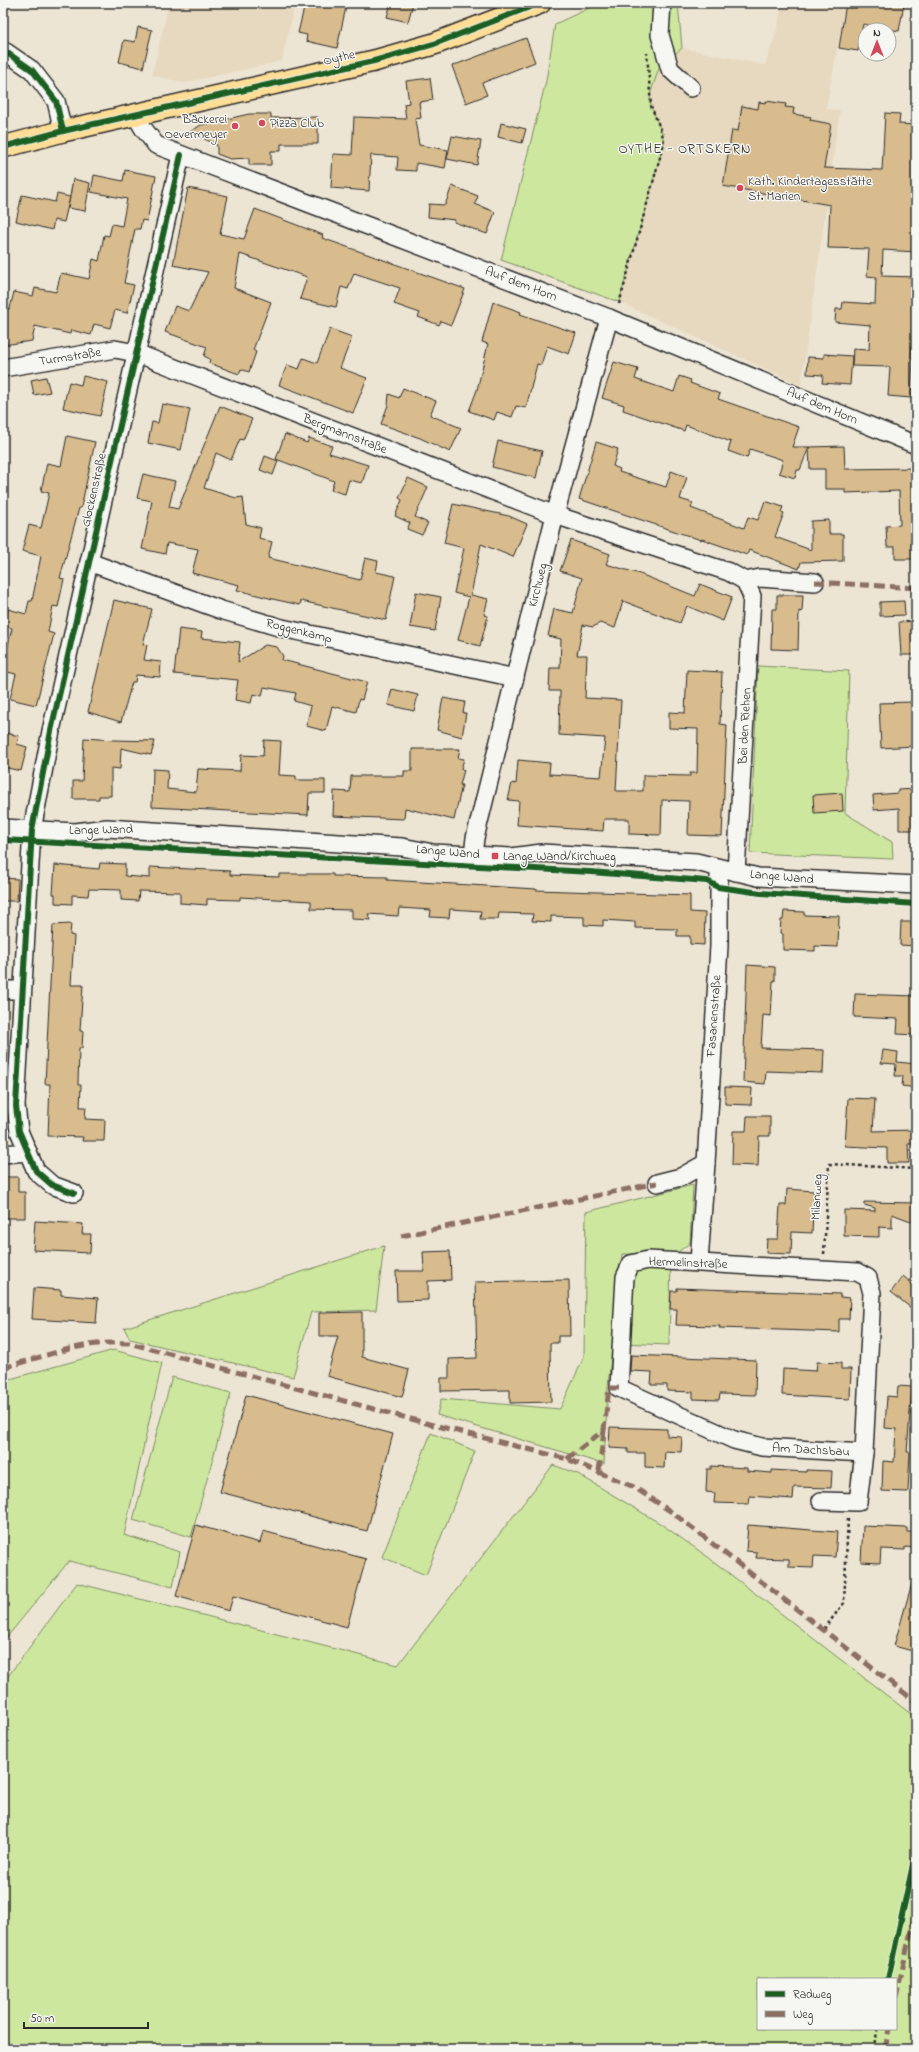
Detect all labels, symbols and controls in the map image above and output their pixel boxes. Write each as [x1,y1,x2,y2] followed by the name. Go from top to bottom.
[857,22,897,62] north arrow
[873,25,881,41] text: N
[321,45,357,72] street label: Oythe
[164,110,228,145] place label: Bäckerei Oevermeyer
[270,114,324,133] place label: Pizza Club
[257,118,267,128] marker: Pizza Club
[230,121,240,131] marker: Bäckerei Oevermeyer
[618,139,752,160] district label: OYTHE - ORTSKERN
[748,172,872,206] place label: Kath. Kindertagesstätte St. Marien
[735,183,745,193] marker: Kath. Kindertagesstätte St. Marien
[482,262,560,306] street label: Auf dem Horn
[37,343,103,371] street label: Turmstraße
[783,382,861,430] street label: Auf dem Horn
[299,409,390,460] street label: Bergmannstraße
[76,451,112,529] street label: Glockenstraße
[523,561,554,609] street label: Kirchweg
[264,614,334,649] street label: Roggenkamp
[733,687,756,766] street label: Bei den Riehen
[69,820,134,841] street label: Lange Wand
[415,840,481,865] street label: Lange Wand
[503,847,616,867] place label: Lange Wand/Kirchweg
[490,851,500,861] marker: Lange Wand/Kirchweg
[749,865,815,890] street label: Lange Wand
[702,974,726,1059] street label: Fasanenstraße
[806,1173,829,1221] street label: Milanweg
[648,1252,728,1274] street label: Hermelinstraße
[772,1438,850,1462] street label: Am Dachsbau
[757,1978,897,2030] legend
[793,1986,832,2005] text: Radweg
[24,2004,148,2030] scale bar
[793,2006,813,2025] text: Weg
[30,2010,54,2028] text: 50 m

